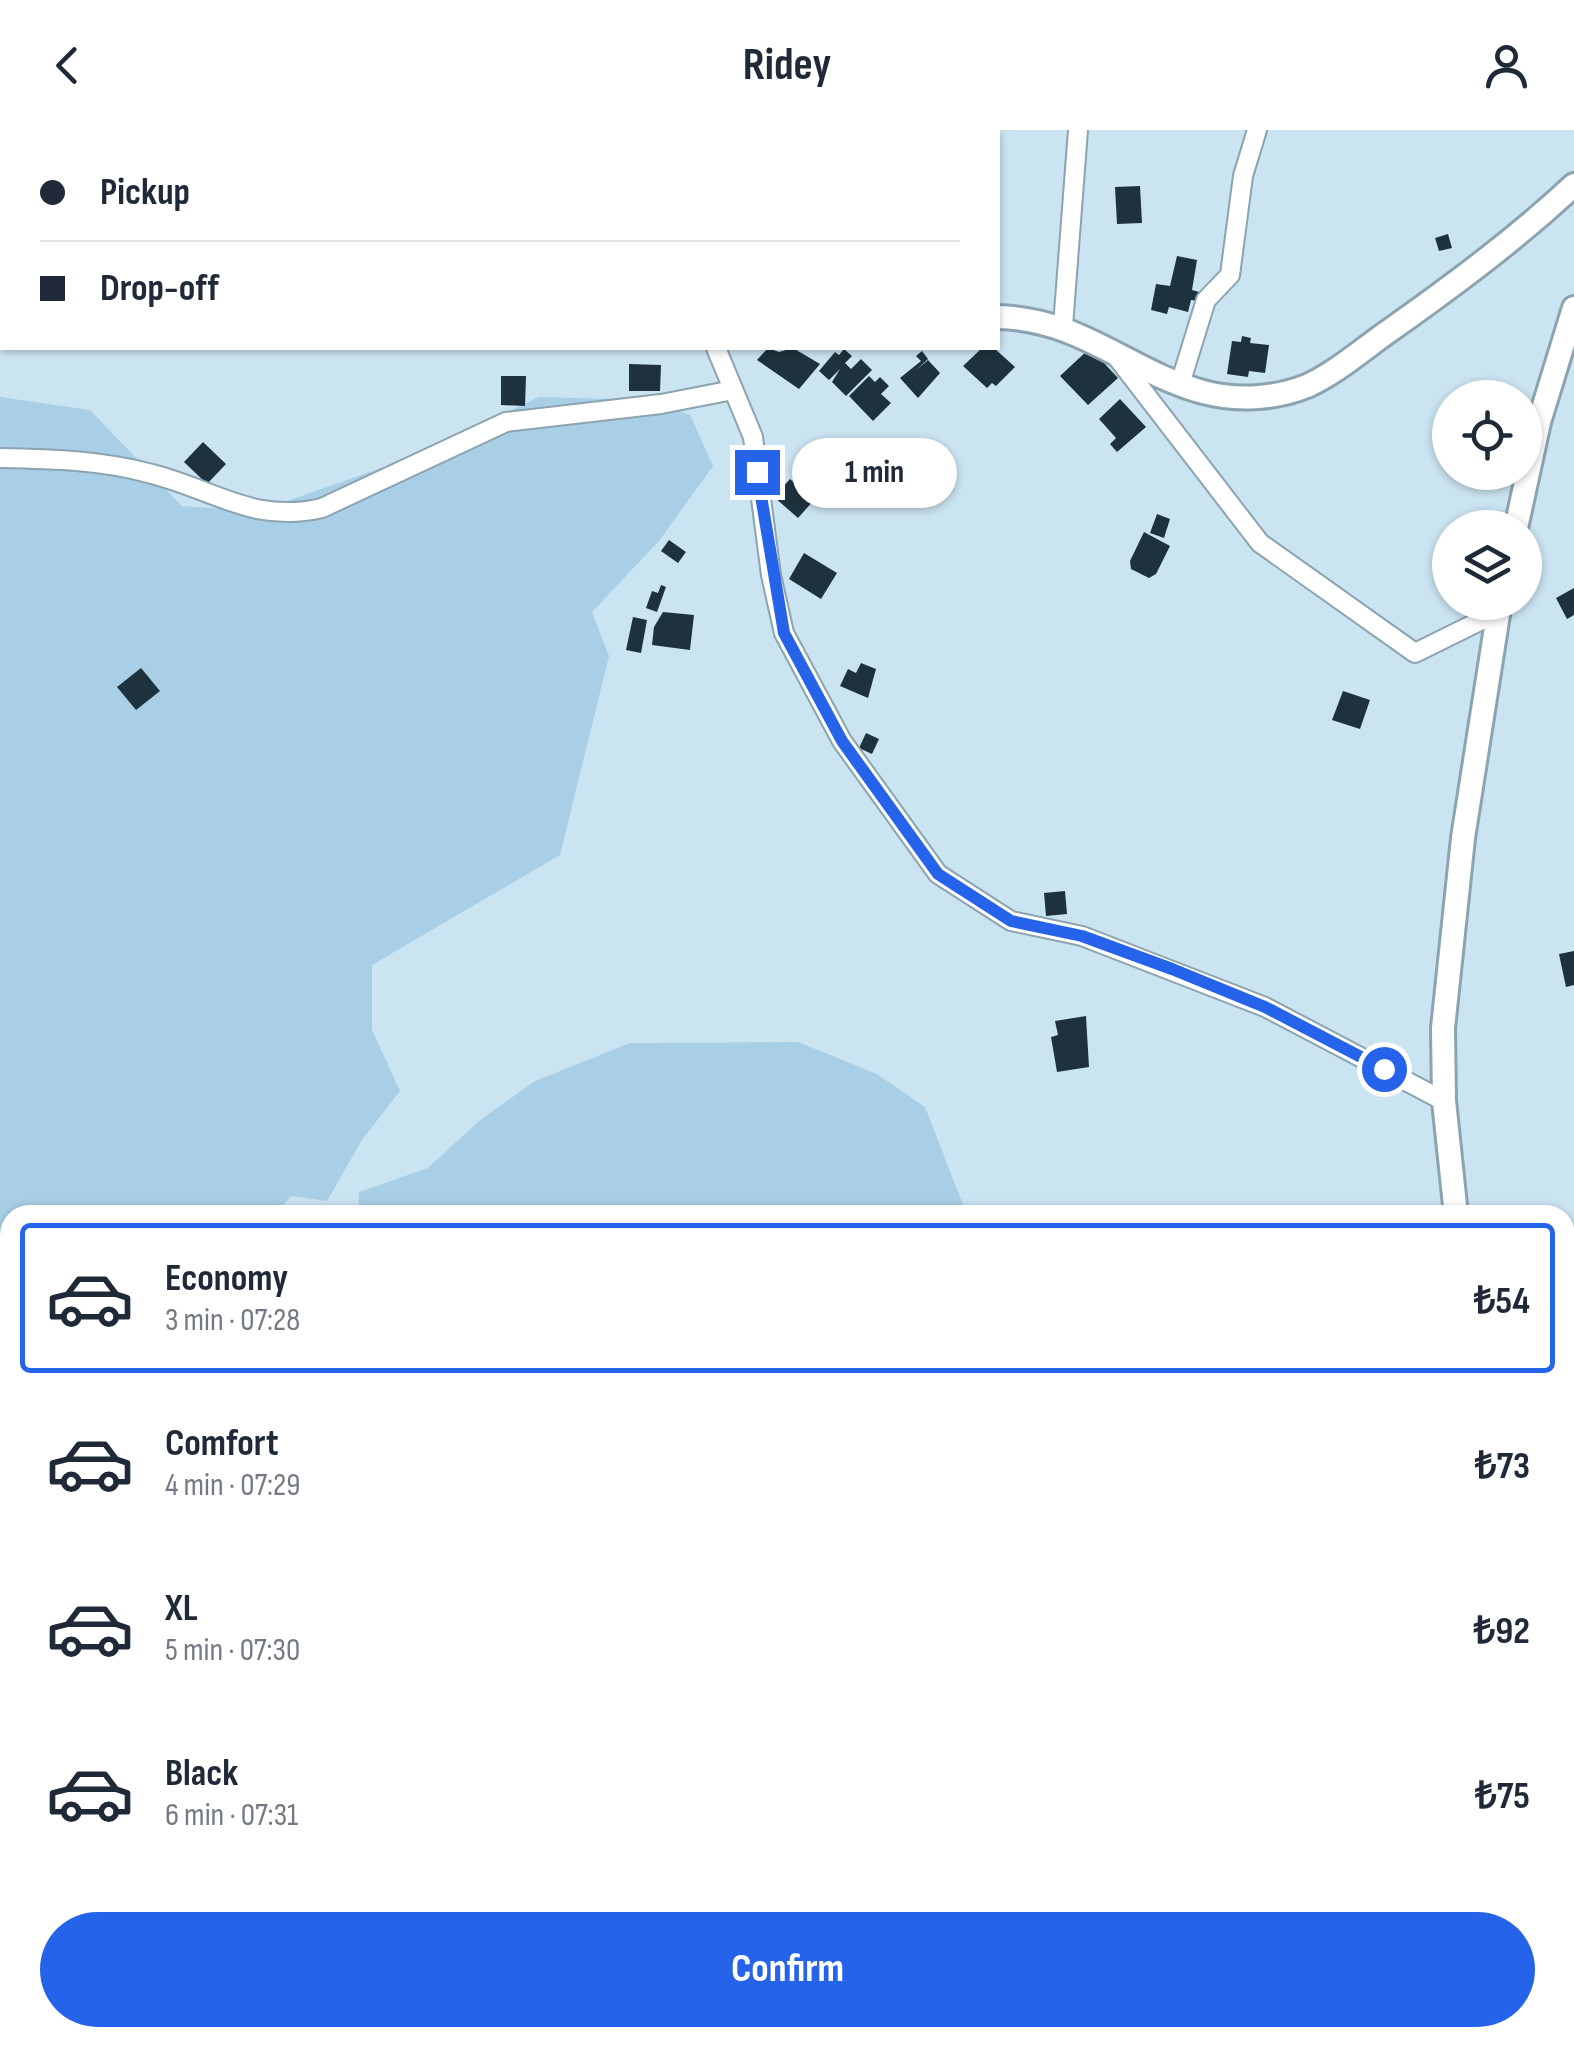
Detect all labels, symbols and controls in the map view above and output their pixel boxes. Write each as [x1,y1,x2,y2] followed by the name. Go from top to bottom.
[40,38,95,93] icon: back
[743,38,831,93] text: Ridey
[1479,38,1534,93] icon: person
[100,170,190,215] text: Pickup
[100,266,219,311] text: Drop-off
[1432,380,1542,620] map controls
[1432,380,1542,490] button: locate
[792,437,957,507] callout: 1 min
[735,450,780,495] route end
[845,453,904,492] text: 1 min
[1432,510,1542,620] button: layers
[1362,1047,1407,1092] route start
[45,1253,135,1343] icon: car
[165,1256,288,1301] text: Economy
[1474,1279,1530,1324] text: ₺54
[165,1301,300,1340] text: 3 min · 07:28
[45,1418,135,1508] icon: car
[165,1421,279,1466] text: Comfort
[1475,1444,1530,1489] text: ₺73
[165,1466,300,1505] text: 4 min · 07:29
[45,1583,135,1673] icon: car
[165,1586,198,1631] text: XL
[1474,1609,1530,1654] text: ₺92
[165,1631,300,1670] text: 5 min · 07:30
[45,1748,135,1838] icon: car
[165,1751,238,1796] text: Black
[1475,1774,1530,1819] text: ₺75
[165,1796,298,1835] text: 6 min · 07:31
[40,1912,1535,2027] button: Confirm

